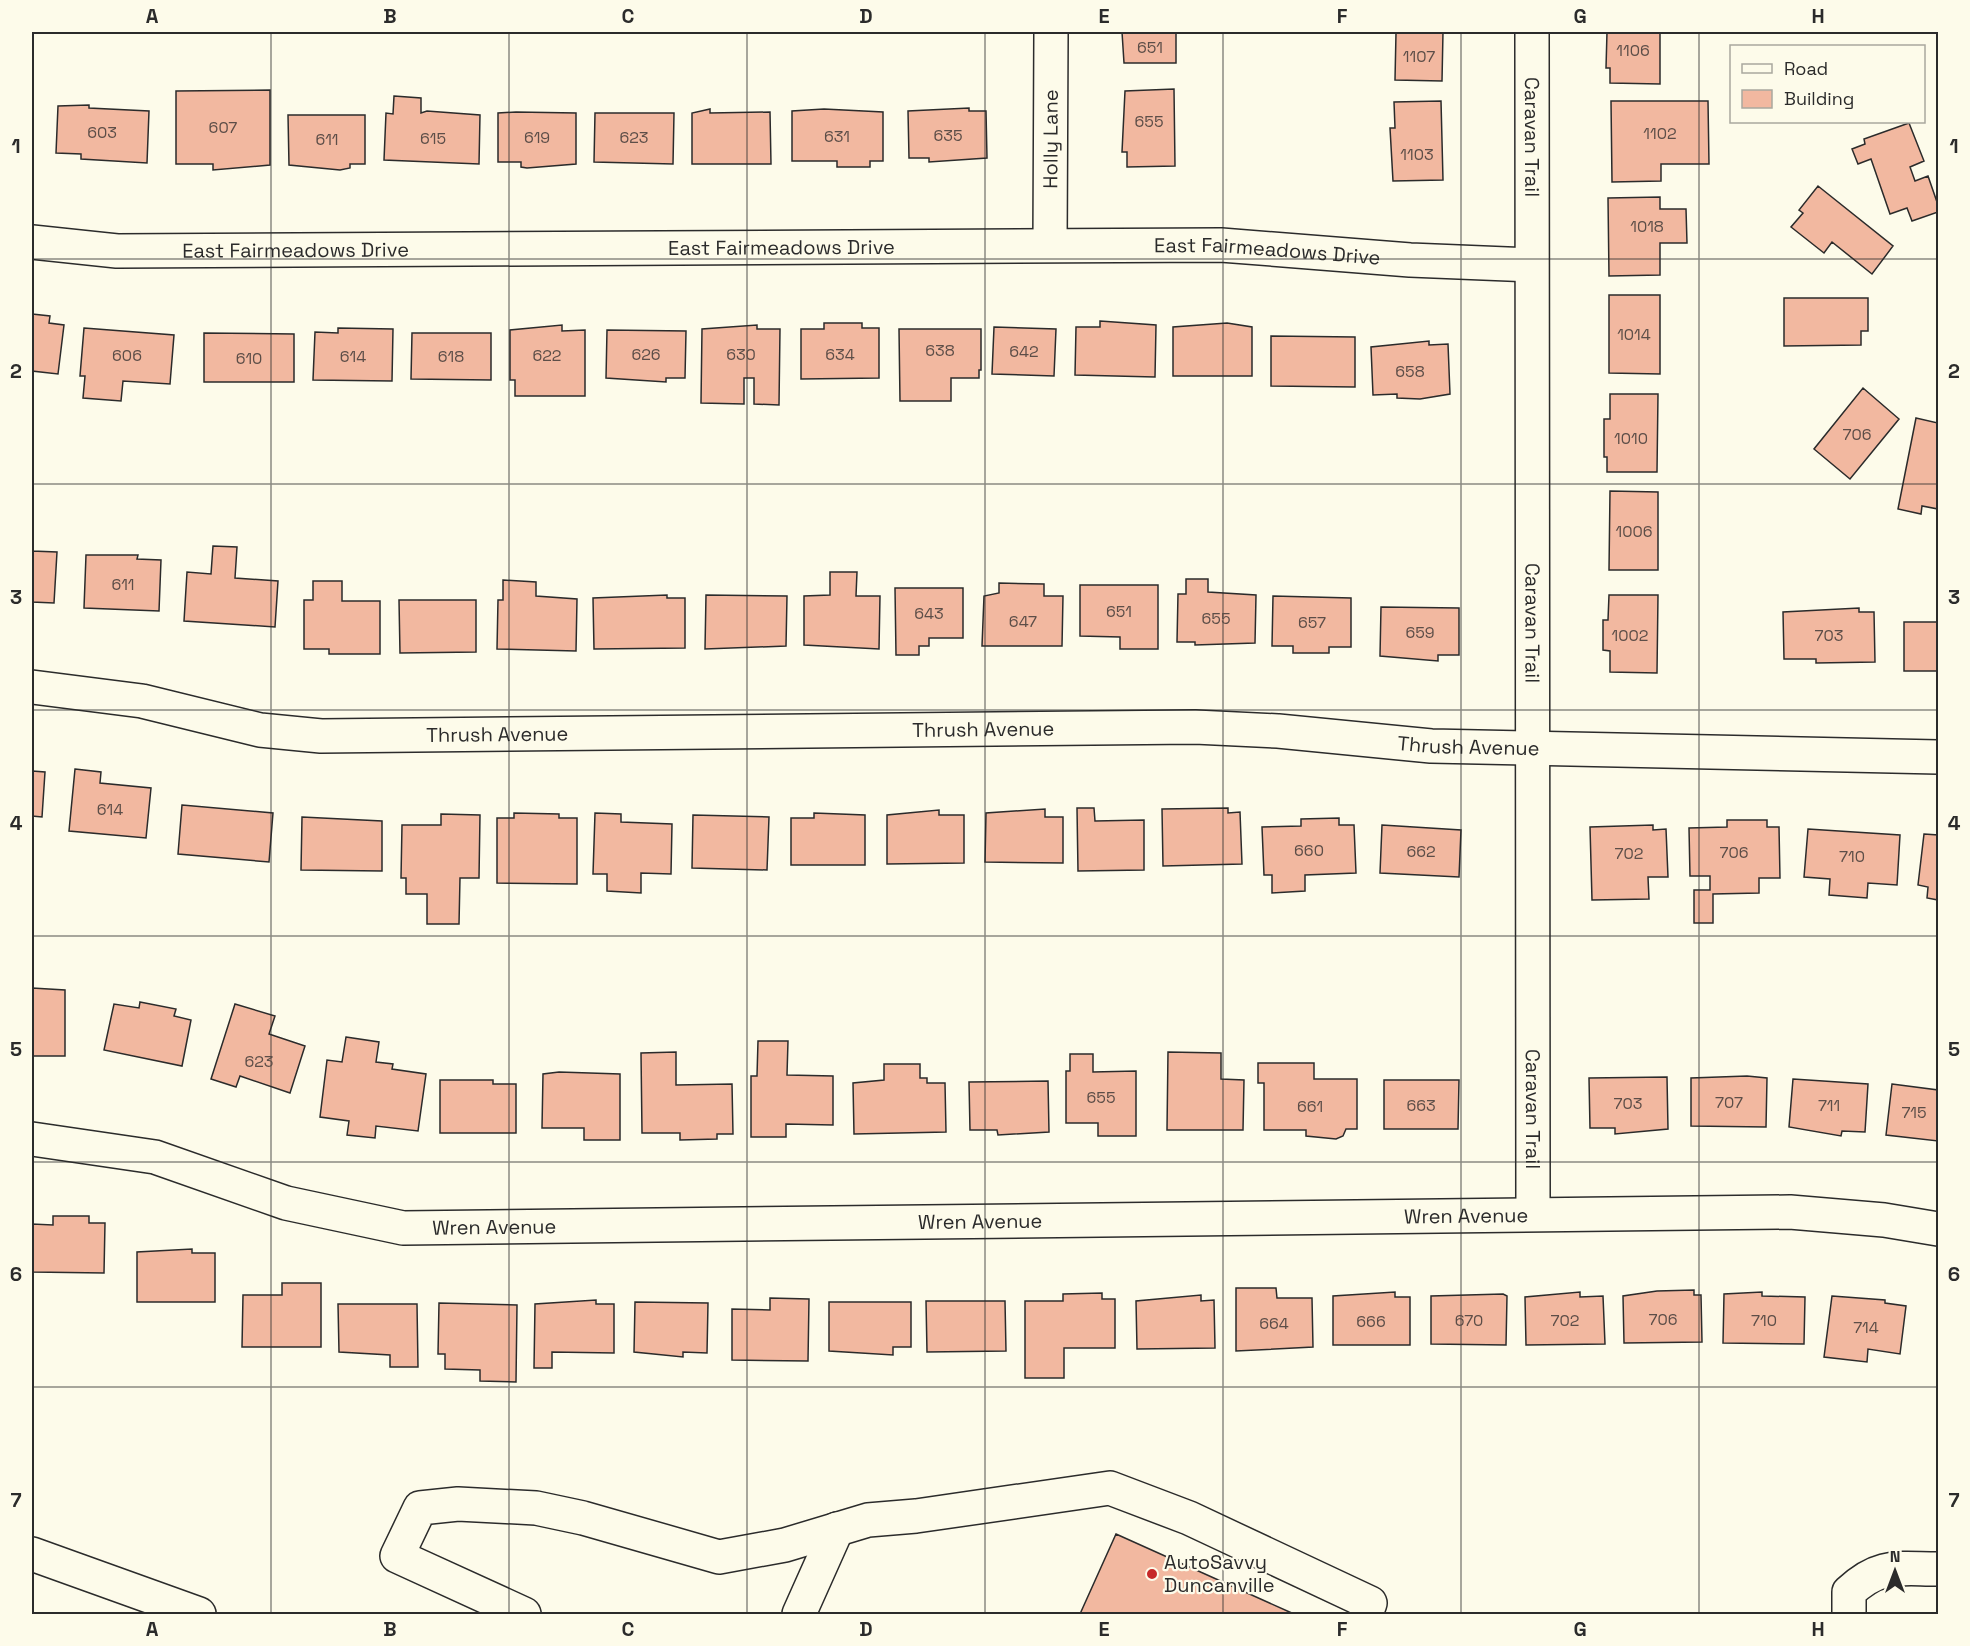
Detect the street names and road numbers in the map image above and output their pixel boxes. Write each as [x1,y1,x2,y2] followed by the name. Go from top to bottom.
[1519,77,1545,197] street label: Caravan Trail
[1037,89,1064,189] street label: Holly Lane
[1154,232,1381,271] street label: East Fairmeadows Drive
[668,234,895,261] street label: East Fairmeadows Drive
[182,236,409,264] street label: East Fairmeadows Drive
[1519,563,1546,683] street label: Caravan Trail
[912,715,1054,743] street label: Thrush Avenue
[426,720,569,748] street label: Thrush Avenue
[1396,730,1540,761] street label: Thrush Avenue
[1520,1049,1546,1169] street label: Caravan Trail
[1404,1202,1528,1229] street label: Wren Avenue
[918,1208,1042,1235] street label: Wren Avenue
[432,1213,556,1241] street label: Wren Avenue

